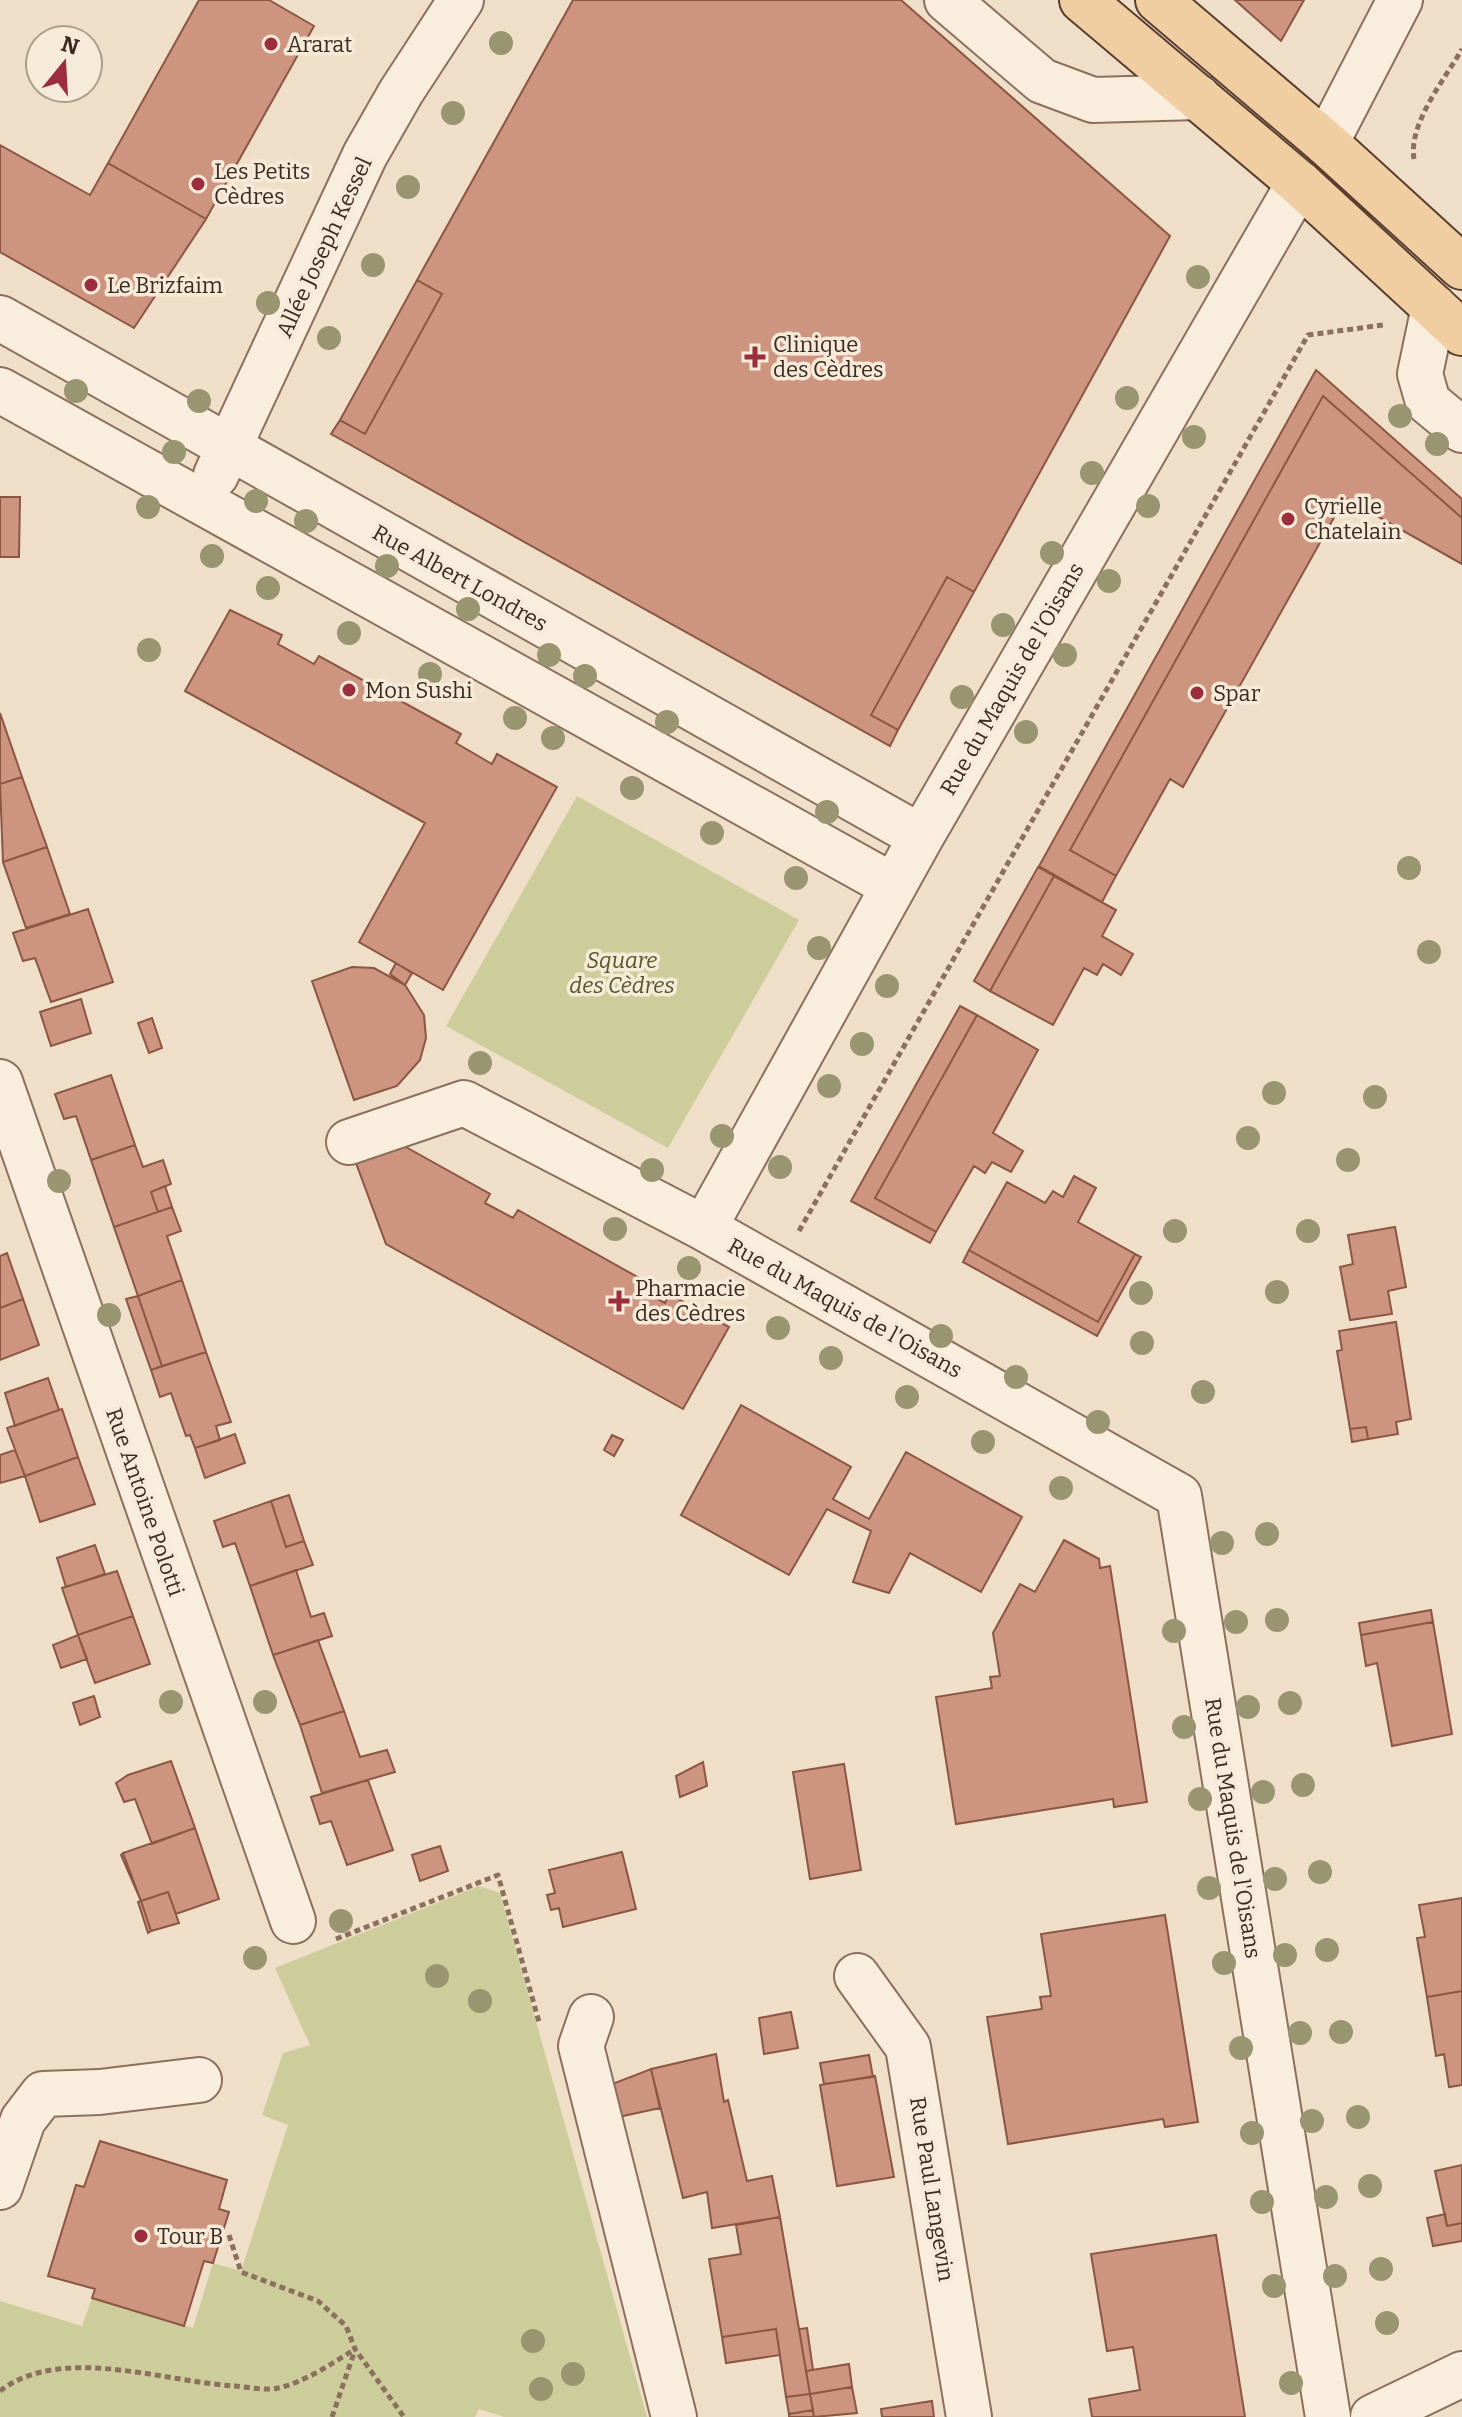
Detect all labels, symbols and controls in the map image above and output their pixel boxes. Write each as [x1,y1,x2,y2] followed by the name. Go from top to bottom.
[24,24,104,104] north arrow
[58,30,82,61] text: N
[287,31,352,58] place label: Ararat
[262,35,280,53] marker: Ararat
[270,153,378,341] street label: Allée Joseph Kessel
[214,158,310,210] place label: Les Petits Cèdres
[189,175,207,193] marker: Les Petits Cèdres
[107,272,223,299] place label: Le Brizfaim
[82,276,100,294] marker: Le Brizfaim
[773,331,883,383] place label: Clinique des Cèdres
[744,346,766,368] marker: Clinique des Cèdres
[1304,493,1402,545] place label: Cyrielle Chatelain
[1279,510,1297,528] marker: Cyrielle Chatelain
[368,519,552,637] street label: Rue Albert Londres
[934,558,1090,800] street label: Rue du Maquis de l'Oisans
[365,677,473,704] place label: Mon Sushi
[1213,680,1261,707] place label: Spar
[340,681,358,699] marker: Mon Sushi
[1188,684,1206,702] marker: Spar
[569,947,675,999] park label: Square des Cèdres
[723,1232,967,1384] street label: Rue du Maquis de l'Oisans
[635,1275,746,1327] place label: Pharmacie des Cèdres
[610,1292,628,1310] marker: Pharmacie des Cèdres
[100,1404,190,1600] street label: Rue Antoine Polotti
[1199,1696,1267,1960] street label: Rue du Maquis de l'Oisans
[904,2095,960,2283] street label: Rue Paul Langevin
[157,2223,223,2250] place label: Tour B
[132,2227,150,2245] marker: Tour B

